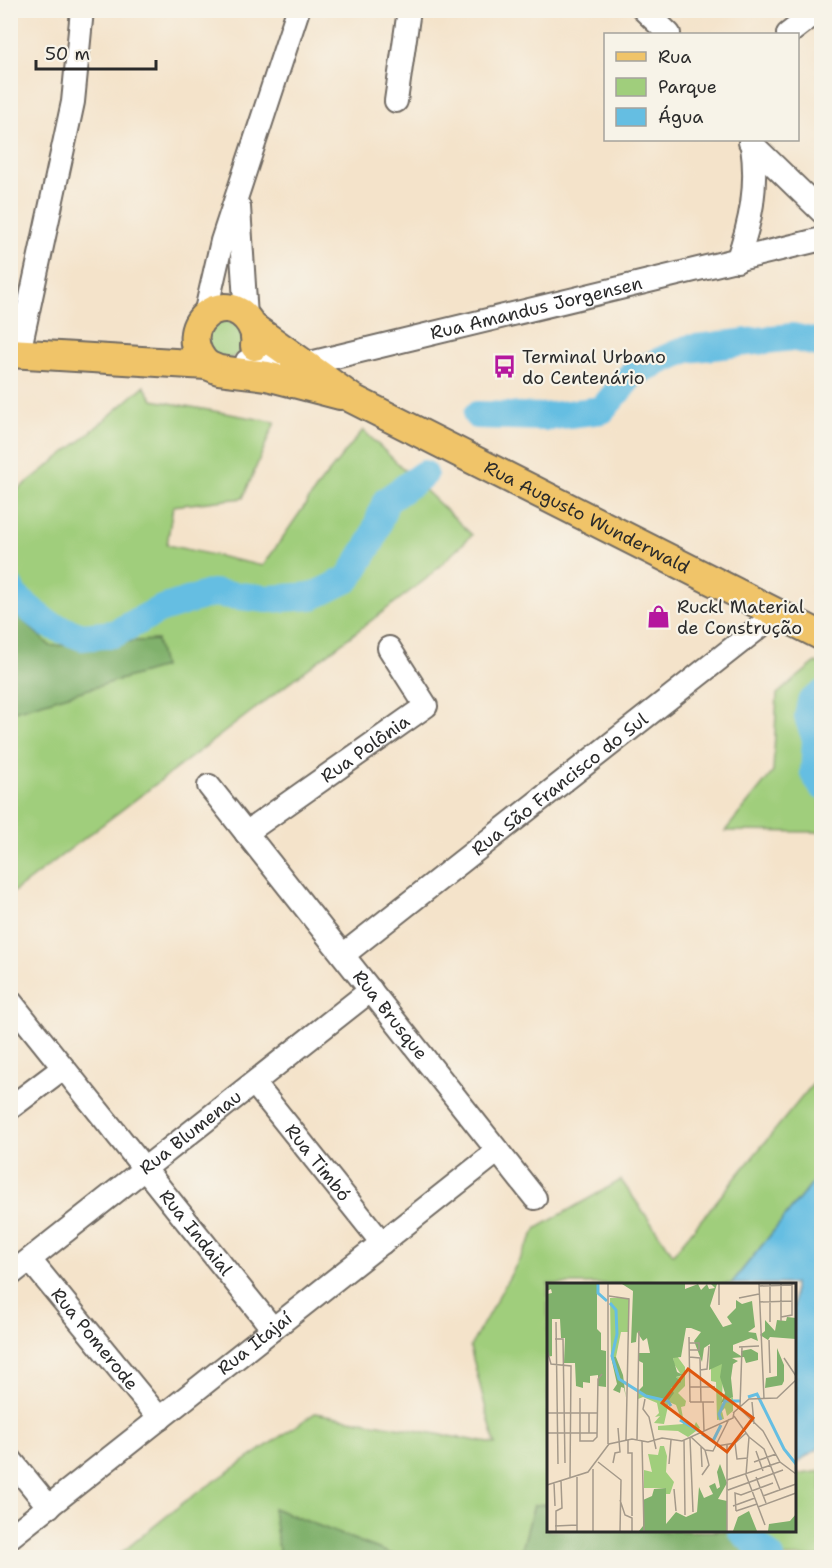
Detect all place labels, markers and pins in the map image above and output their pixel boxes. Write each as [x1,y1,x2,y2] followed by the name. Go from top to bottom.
[522,345,666,390] place label: Terminal Urbano do Centenário
[491,354,517,380] bus stop icon: Terminal Urbano do Centenário
[677,595,805,640] place label: Ruckl Material de Construção
[646,604,672,630] shop icon: Ruckl Material de Construção

